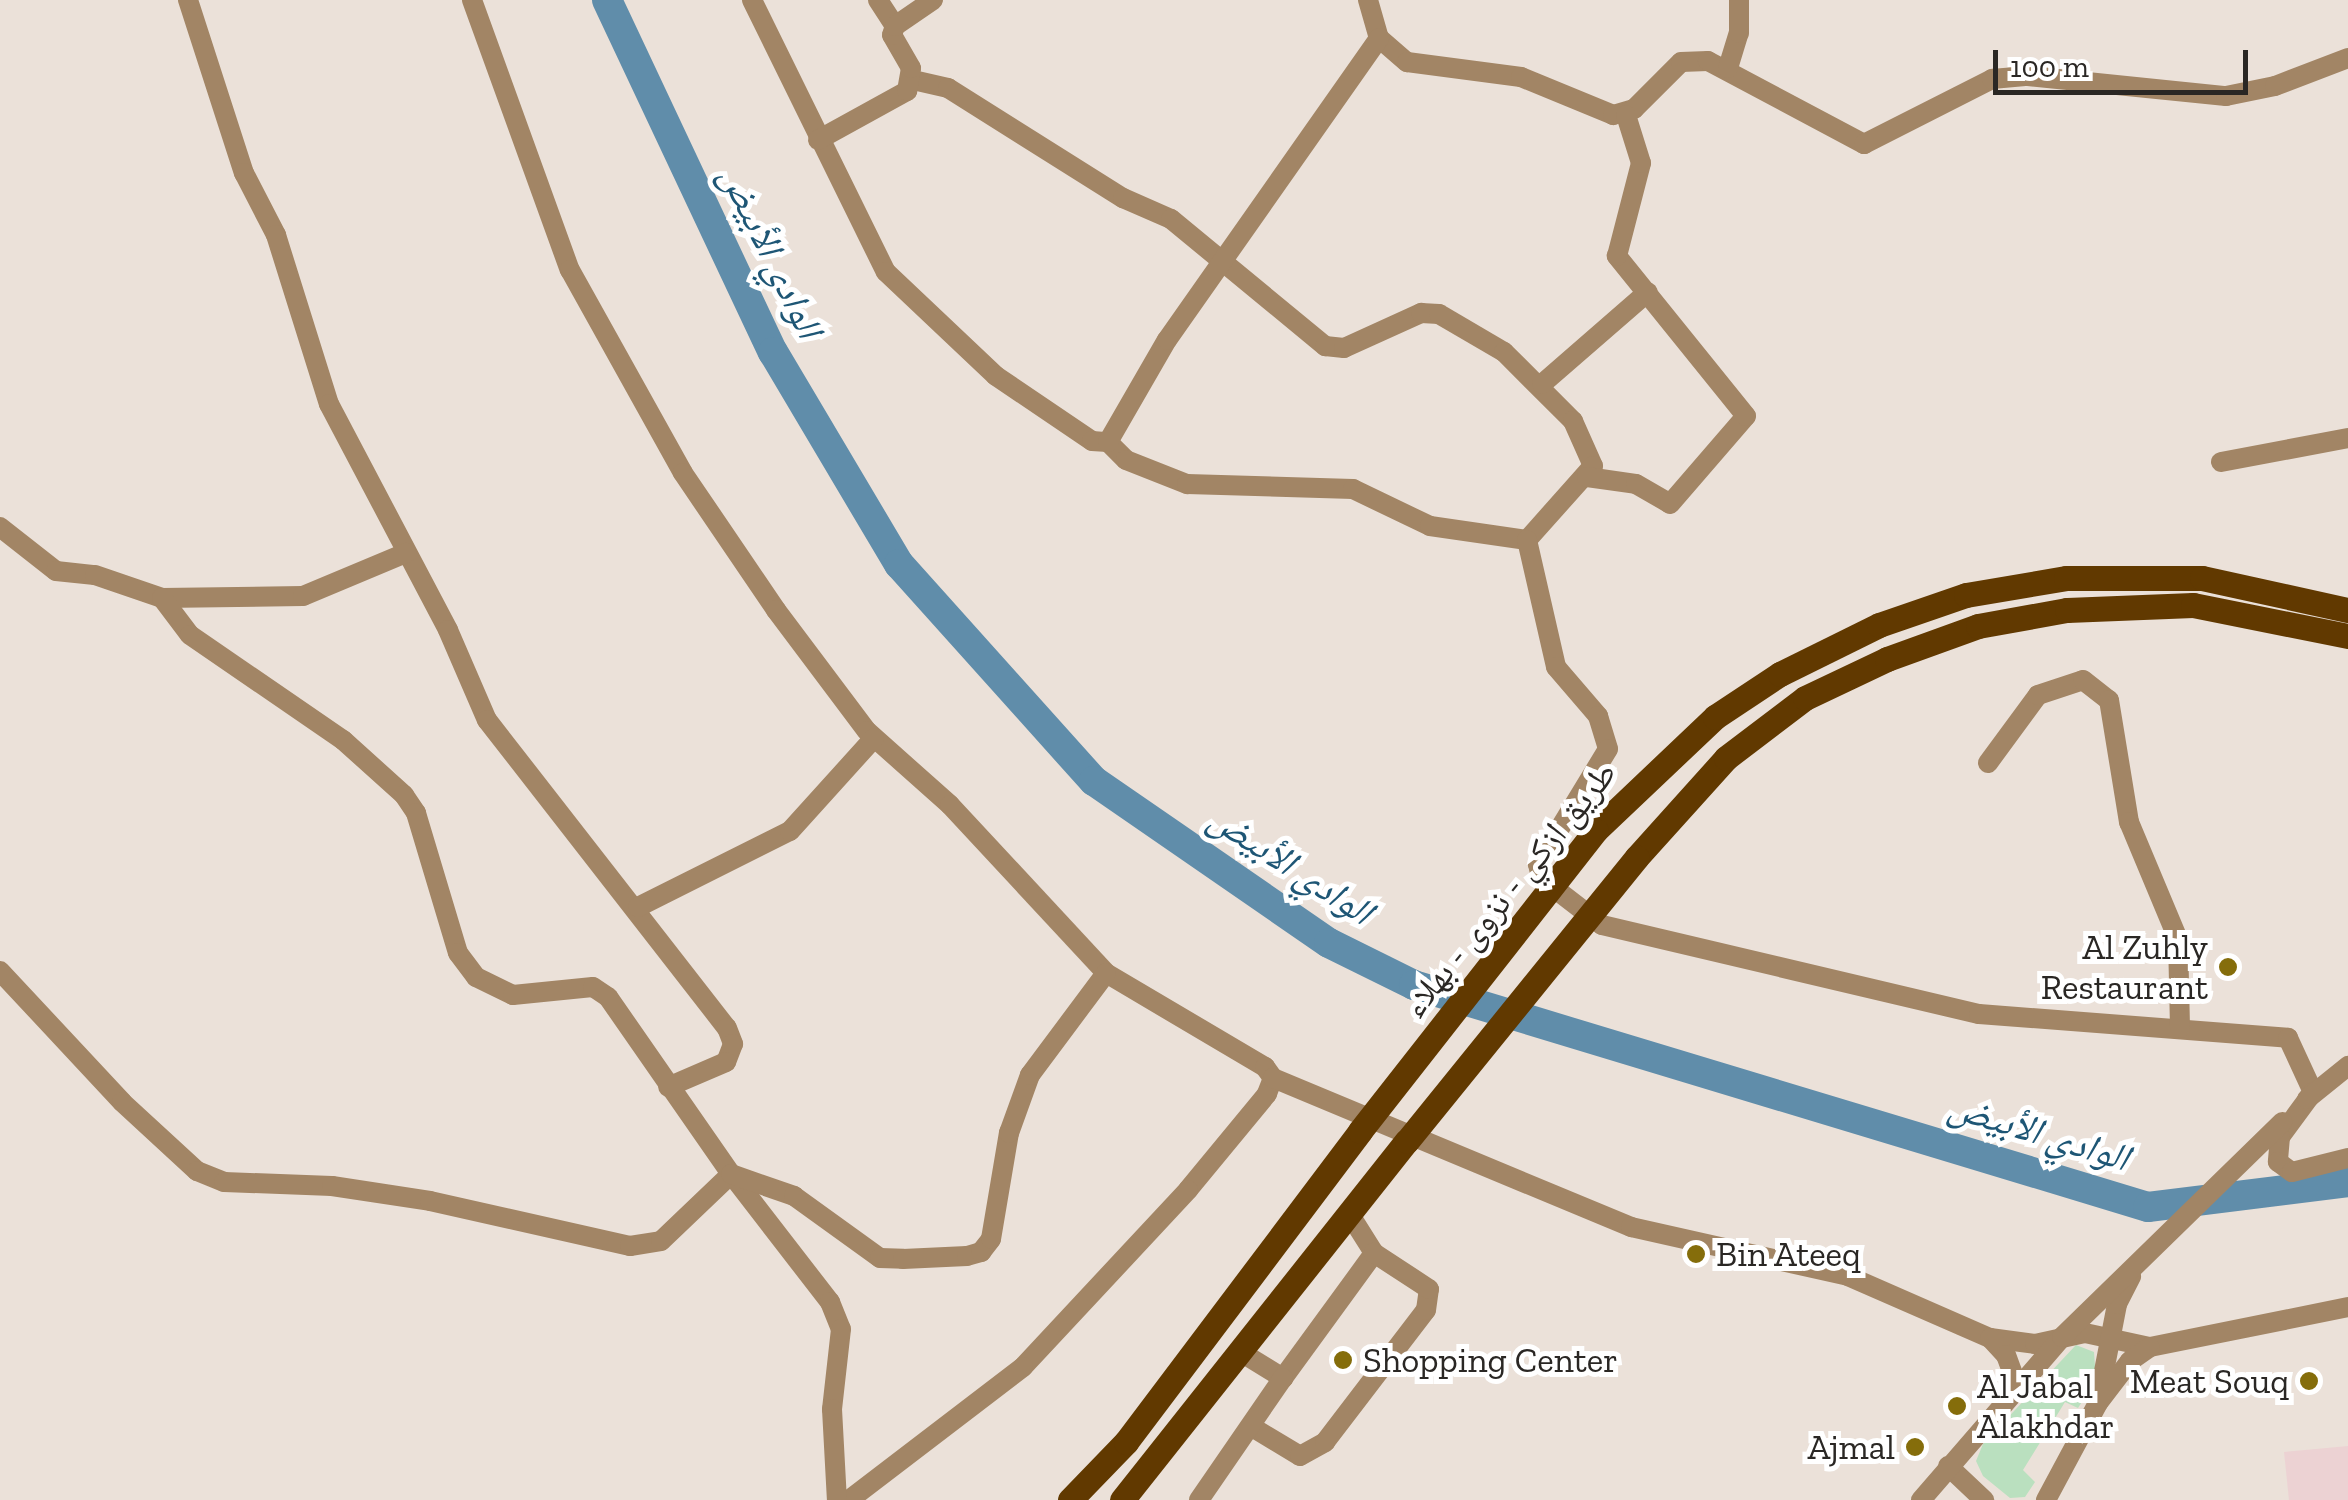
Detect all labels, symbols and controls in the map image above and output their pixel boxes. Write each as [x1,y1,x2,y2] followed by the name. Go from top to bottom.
[1998,30,2253,92] scale bar
[2010,49,2089,85] text: 100 m
[710,158,832,346] water label: الوادي الأبيض
[1393,752,1625,1026] street label: طريق ازكي - نزوى - بهلاء
[1201,795,1381,935] water label: الوادي الأبيض
[2041,926,2208,1008] place label: Al Zuhly Restaurant
[2217,956,2239,978] marker: Al Zuhly Restaurant
[1943,1083,2135,1181] water label: الوادي الأبيض
[1716,1233,1862,1275] place label: Bin Ateeq
[1685,1243,1707,1265] marker: Bin Ateeq
[1363,1339,1618,1381] place label: Shopping Center
[1332,1349,1354,1371] marker: Shopping Center
[2130,1360,2289,1402] place label: Meat Souq
[1977,1365,2115,1447] place label: Al Jabal Alakhdar
[2298,1370,2320,1392] marker: Meat Souq
[1946,1395,1968,1417] marker: Al Jabal Alakhdar
[1808,1426,1895,1468] place label: Ajmal
[1904,1436,1926,1458] marker: Ajmal

